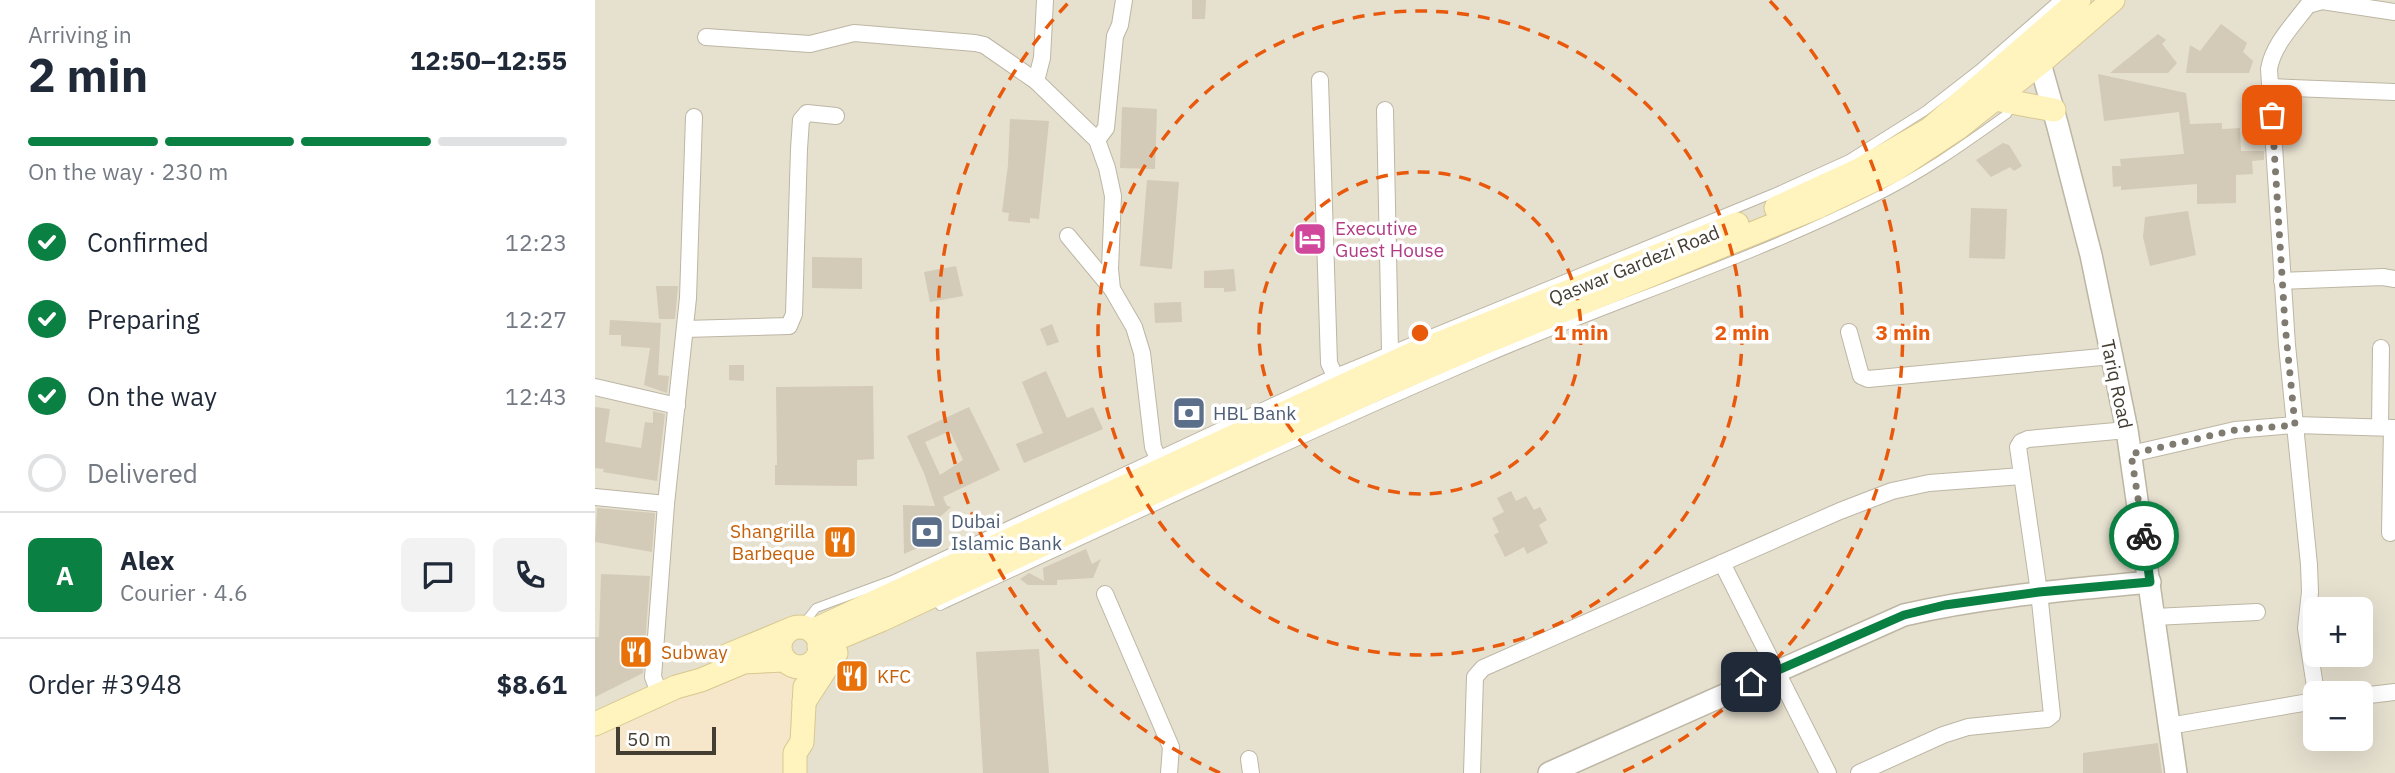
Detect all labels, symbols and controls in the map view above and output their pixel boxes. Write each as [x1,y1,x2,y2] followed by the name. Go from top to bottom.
[28,19,132,49] text: Arriving in
[410,43,567,77] text: 12:50–12:55
[28,45,148,105] text: 2 min
[2242,85,2302,145] pin
[2253,96,2291,134] icon: bag
[28,156,228,186] text: On the way · 230 m
[1335,216,1444,262] place label: Executive Guest House
[1291,220,1329,258] hotel icon: Executive Guest House
[1545,220,1723,310] street label: Qaswar Gardezi Road
[28,223,66,261] icon: check
[87,225,209,259] text: Confirmed
[505,227,567,257] text: 12:23
[28,300,66,338] icon: check
[87,302,200,336] text: Preparing
[505,304,567,334] text: 12:27
[1554,318,1608,346] text: 1 min
[1715,318,1769,346] text: 2 min
[1876,318,1930,346] text: 3 min
[1408,321,1432,345] centre of rings
[2096,337,2138,431] street label: Tariq Road
[28,377,66,415] icon: check
[87,379,217,413] text: On the way
[505,381,567,411] text: 12:43
[1170,394,1208,432] bank icon: HBL Bank
[1213,401,1296,425] place label: HBL Bank
[87,456,198,490] text: Delivered
[2109,501,2179,571] courier
[951,509,1062,555] place label: Dubai Islamic Bank
[908,513,946,551] bank icon: Dubai Islamic Bank
[2125,517,2163,555] icon: bike
[730,519,815,565] place label: Shangrilla Barbeque
[821,523,859,561] restaurant icon: Shangrilla Barbeque
[401,538,475,612] button: chat
[493,538,567,612] button: phone
[120,543,174,577] text: Alex
[56,558,74,592] text: A
[120,577,248,607] text: Courier · 4.6
[2303,597,2373,751] map controls
[2303,597,2373,667] button: +
[617,633,655,671] restaurant icon: Subway
[661,640,728,664] place label: Subway
[1721,652,1781,712] pin
[833,657,871,695] restaurant icon: KFC
[1732,663,1770,701] icon: home
[877,664,911,688] place label: KFC
[28,667,182,701] text: Order #3948
[497,667,567,701] text: $8.61
[2303,681,2373,751] button: −
[616,724,716,756] scale bar
[627,727,671,751] text: 50 m

